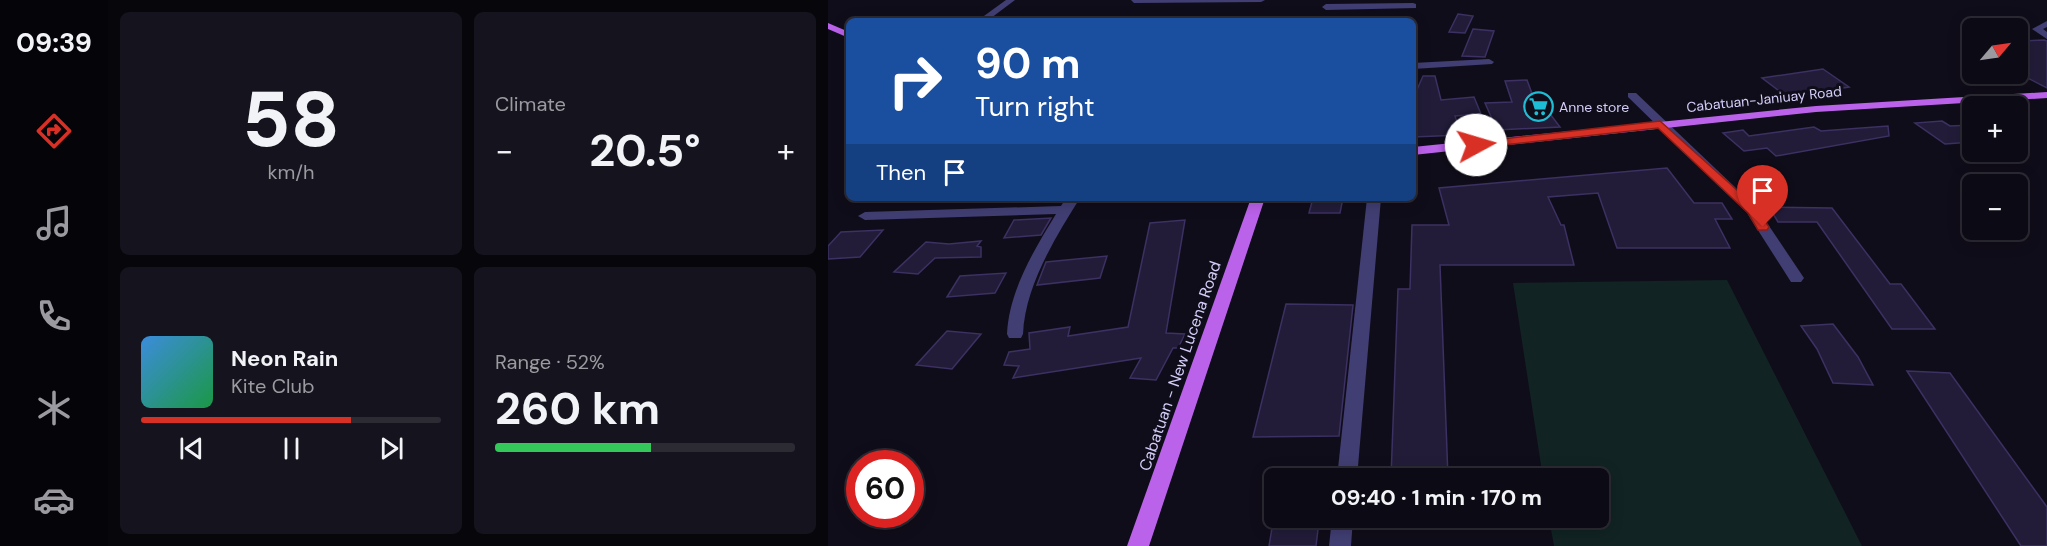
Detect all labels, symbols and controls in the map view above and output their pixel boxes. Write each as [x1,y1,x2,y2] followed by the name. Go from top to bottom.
[1962,18,2028,84] north arrow
[1962,18,2028,240] map controls
[16,25,92,60] text: 09:39
[975,36,1081,91] text: 90 m
[876,42,954,120] icon: right
[242,69,340,170] text: 58
[1685,82,1843,116] street label: Cabatuan-Janiuay Road
[975,89,1095,124] text: Turn right
[495,91,566,117] text: Climate
[1522,91,1554,123] supermarket icon: Anne store
[1962,96,2028,162] button: +
[1559,98,1629,116] place label: Anne store
[33,110,75,152] icon: directions
[1444,113,1508,177] position arrow
[589,121,701,180] text: 20.5°
[495,129,513,172] text: −
[777,129,795,172] text: +
[938,156,971,189] icon: arrive
[876,158,926,187] text: Then
[267,159,315,185] text: km/h
[1737,165,1788,227] pin
[1746,174,1779,207] icon: arrive
[1962,174,2028,240] button: −
[33,202,75,244] icon: music
[1134,258,1226,474] street label: Cabatuan - New Lucena Road
[33,295,75,337] icon: phone
[231,344,338,373] text: Neon Rain
[495,349,605,375] text: Range · 52%
[231,373,315,399] text: Kite Club
[495,379,660,438] text: 260 km
[33,387,75,429] icon: climate
[175,432,208,465] icon: previous
[275,432,308,465] icon: pause
[375,432,408,465] icon: next
[846,450,924,528] speed limit sign: 60
[33,479,75,521] icon: car
[1331,483,1542,512] text: 09:40 · 1 min · 170 m

